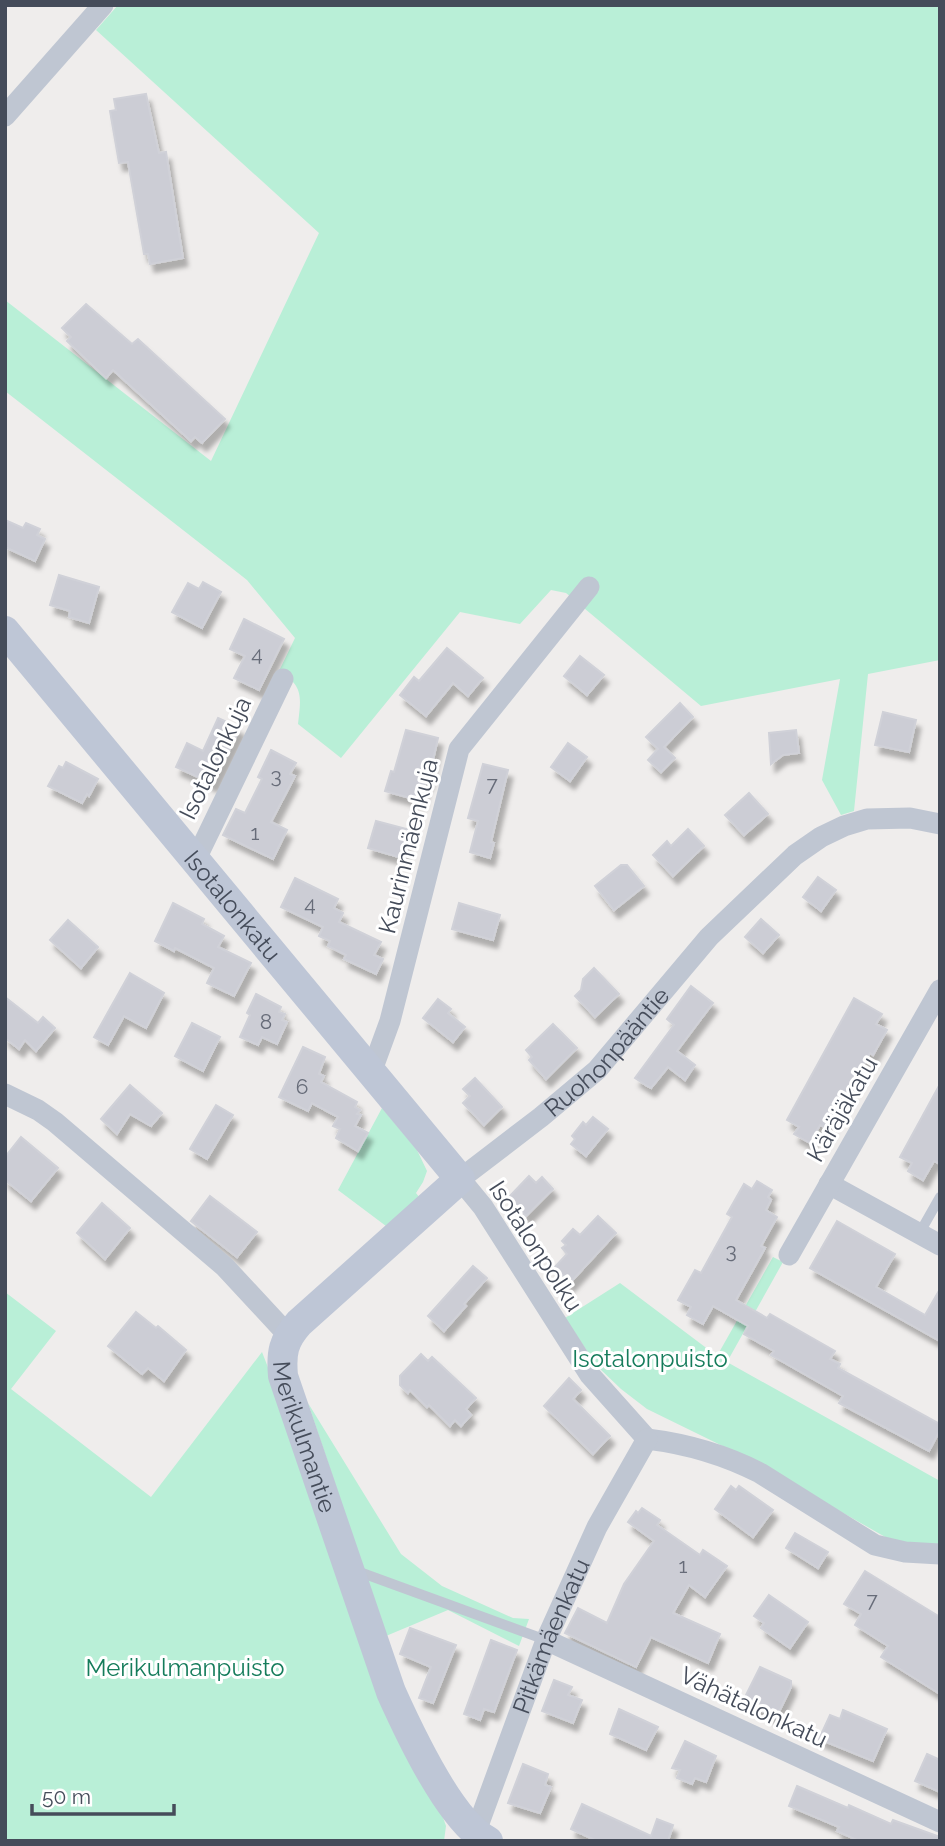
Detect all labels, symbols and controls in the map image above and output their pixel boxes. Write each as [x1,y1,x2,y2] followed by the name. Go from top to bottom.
[251,641,263,666] house number: 4
[173,692,257,824] street label: Isotalonkuja
[372,756,444,936] street label: Kaurinmäenkuja
[270,763,282,788] house number: 3
[486,771,498,796] house number: 7
[251,820,260,845] house number: 1
[179,844,287,967] street label: Isotalonkatu
[304,891,316,916] house number: 4
[538,981,675,1123] street label: Ruohonpääntie
[260,1009,272,1034] house number: 8
[800,1051,884,1167] street label: Käräjäkatu
[296,1074,308,1099] house number: 6
[483,1175,589,1317] street label: Isotalonpolku
[725,1238,737,1263] house number: 3
[572,1344,728,1373] park label: Isotalonpuisto
[267,1360,343,1516] street label: Merikulmantie
[679,1553,688,1578] house number: 1
[506,1554,595,1717] street label: Pitkämäenkatu
[866,1587,878,1612] house number: 7
[85,1653,285,1682] park label: Merikulmanpuisto
[676,1660,832,1754] street label: Vähätalonkatu
[32,1772,173,1816] scale bar
[42,1784,91,1809] text: 50 m

